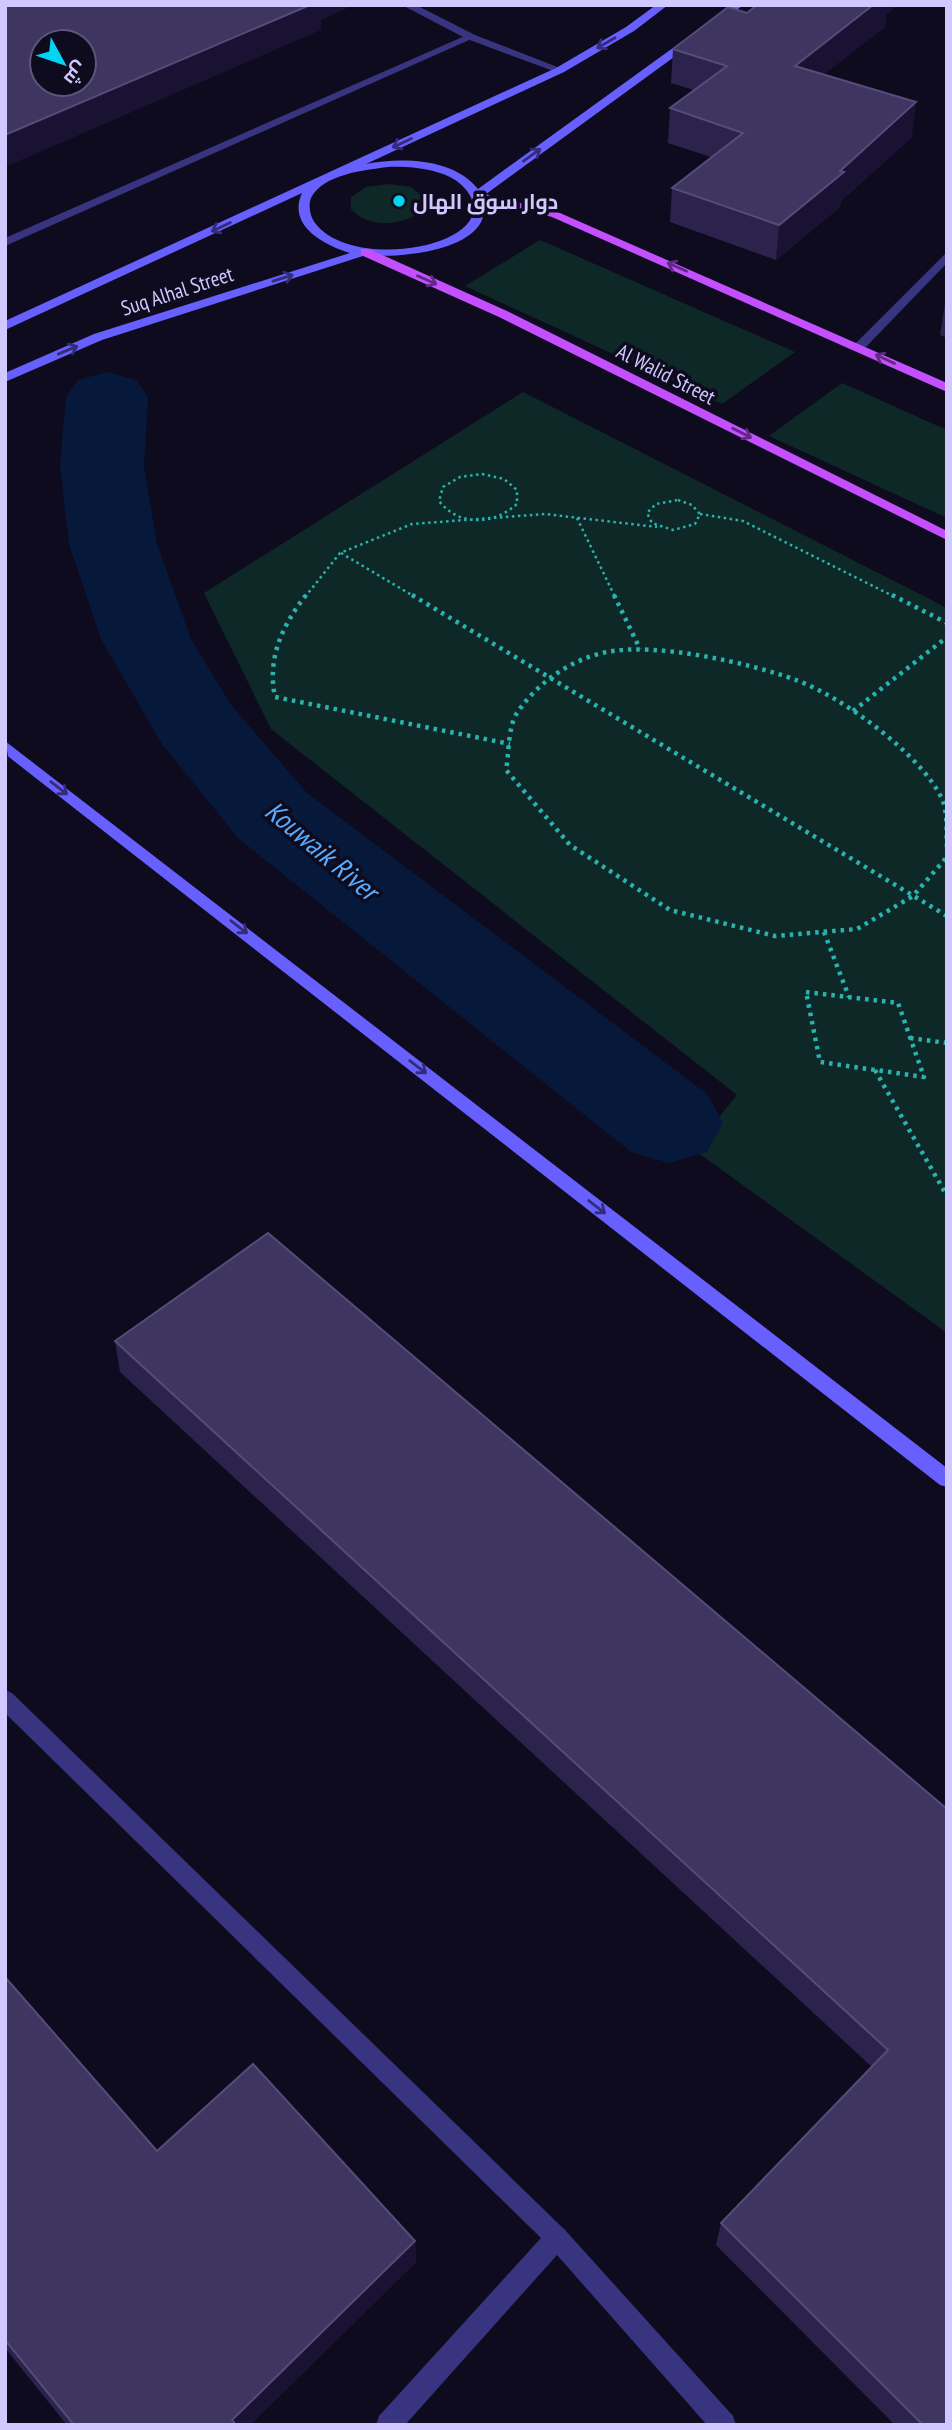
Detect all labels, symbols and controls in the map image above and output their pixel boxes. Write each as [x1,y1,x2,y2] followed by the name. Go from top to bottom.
[28,28,98,98] north arrow
[596,37,617,50] one-way arrow
[59,57,93,91] text: ش
[392,137,413,150] one-way arrow
[522,148,541,162] one-way arrow
[413,188,558,215] place label: دوار سوق الهال
[391,193,407,209] marker: دوار سوق الهال
[211,220,232,234] one-way arrow
[118,260,237,322] street label: Suq Alhal Street
[667,260,688,273] one-way arrow
[272,271,294,284] one-way arrow
[416,274,437,287] one-way arrow
[612,338,720,410] street label: Al Walid Street
[57,343,78,356] one-way arrow
[875,352,896,365] one-way arrow
[731,427,752,441] one-way arrow
[49,780,68,795] one-way arrow
[258,792,389,911] water label: Kouwaik River
[229,920,247,935] one-way arrow
[408,1060,427,1075] one-way arrow
[588,1200,606,1215] one-way arrow

